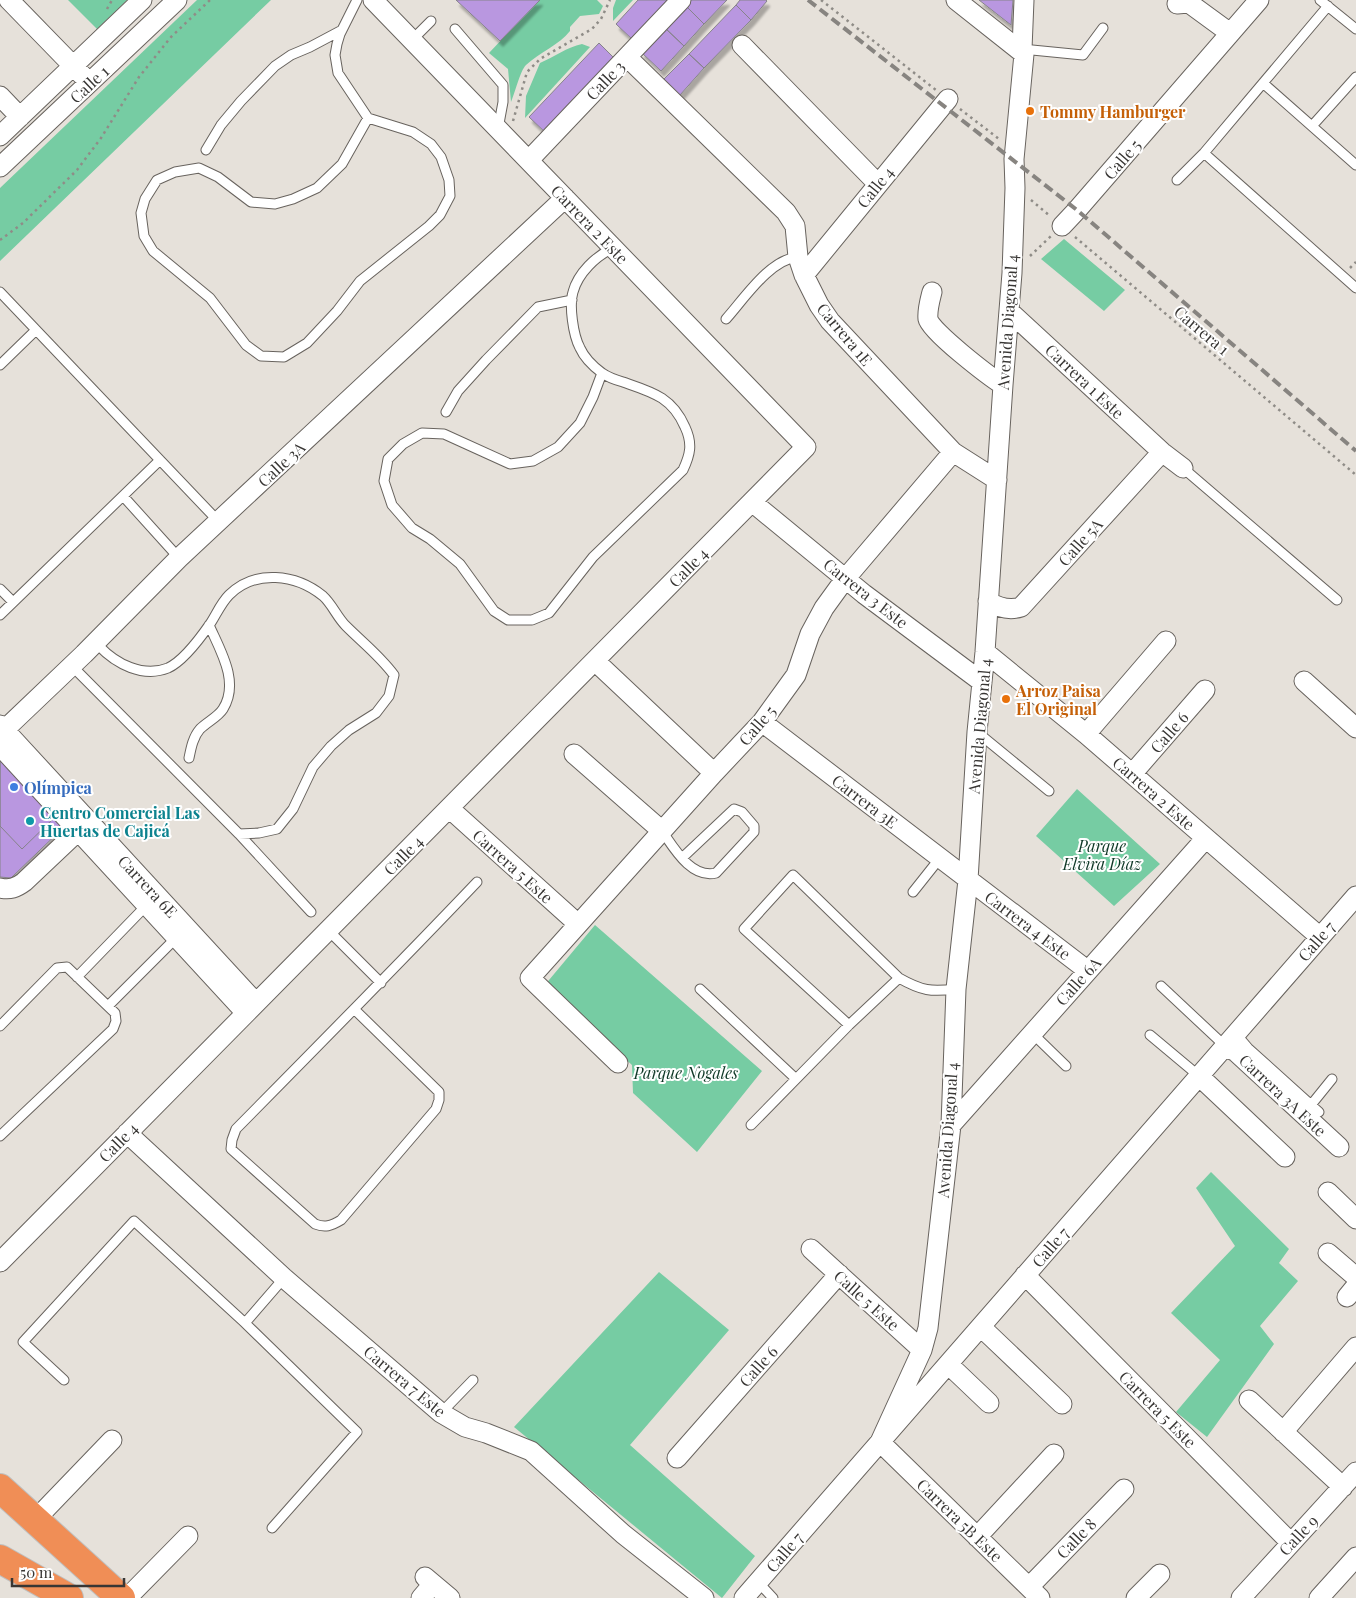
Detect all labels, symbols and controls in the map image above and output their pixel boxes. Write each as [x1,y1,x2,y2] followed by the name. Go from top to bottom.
[581,56,629,104] street label: Calle 3
[65,61,113,107] street label: Calle 1
[1040,101,1186,122] place label: Tommy Hamburger
[1024,105,1036,117] marker: Tommy Hamburger
[1099,134,1145,184] street label: Calle 5
[852,162,898,212] street label: Calle 4
[547,180,633,268] street label: Carrera 2 Este
[992,253,1022,392] street label: Avenida Diagonal 4
[813,298,877,370] street label: Carrera 1E
[1170,301,1234,359] street label: Carrera 1
[1041,339,1129,423] street label: Carrera 1 Este
[253,436,310,491] street label: Calle 3A
[1053,513,1107,570] street label: Calle 5A
[664,543,712,591] street label: Calle 4
[819,553,913,633] street label: Carrera 3 Este
[963,657,995,796] street label: Avenida Diagonal 4
[1015,680,1102,719] place label: Arroz Paisa El Original
[1000,693,1012,705] marker: Arroz Paisa El Original
[734,700,780,750] street label: Calle 5
[1145,707,1193,757] street label: Calle 6
[1109,752,1199,834] street label: Carrera 2 Este
[828,769,902,833] street label: Carrera 3E
[24,777,93,798] place label: Olímpica
[8,781,20,793] marker: Olímpica
[40,802,200,841] place label: Centro Comercial Las Huertas de Cajicá
[24,815,36,827] marker: Centro Comercial Las Huertas de Cajicá
[468,824,558,908] street label: Carrera 5 Este
[379,831,427,879] street label: Calle 4
[1062,835,1142,874] park label: Parque Elvira Díaz
[114,850,182,922] street label: Carrera 6E
[981,886,1075,964] street label: Carrera 4 Este
[1293,916,1340,965] street label: Calle 7
[1051,952,1106,1010] street label: Calle 6A
[1235,1049,1331,1141] street label: Carrera 3A Este
[932,1061,962,1200] street label: Avenida Diagonal 4
[633,1062,738,1083] park label: Parque Nogales
[94,1118,142,1166] street label: Calle 4
[1027,1222,1074,1271] street label: Calle 7
[830,1265,904,1335] street label: Calle 5 Este
[360,1341,450,1421] street label: Carrera 7 Este
[734,1341,782,1391] street label: Calle 6
[1115,1366,1201,1452] street label: Carrera 5 Este
[913,1474,1007,1566] street label: Carrera 5B Este
[1274,1510,1322,1560] street label: Calle 9
[1052,1513,1100,1563] street label: Calle 8
[761,1527,808,1576] street label: Calle 7
[12,1556,125,1588] scale bar
[20,1562,53,1582] text: 50 m

